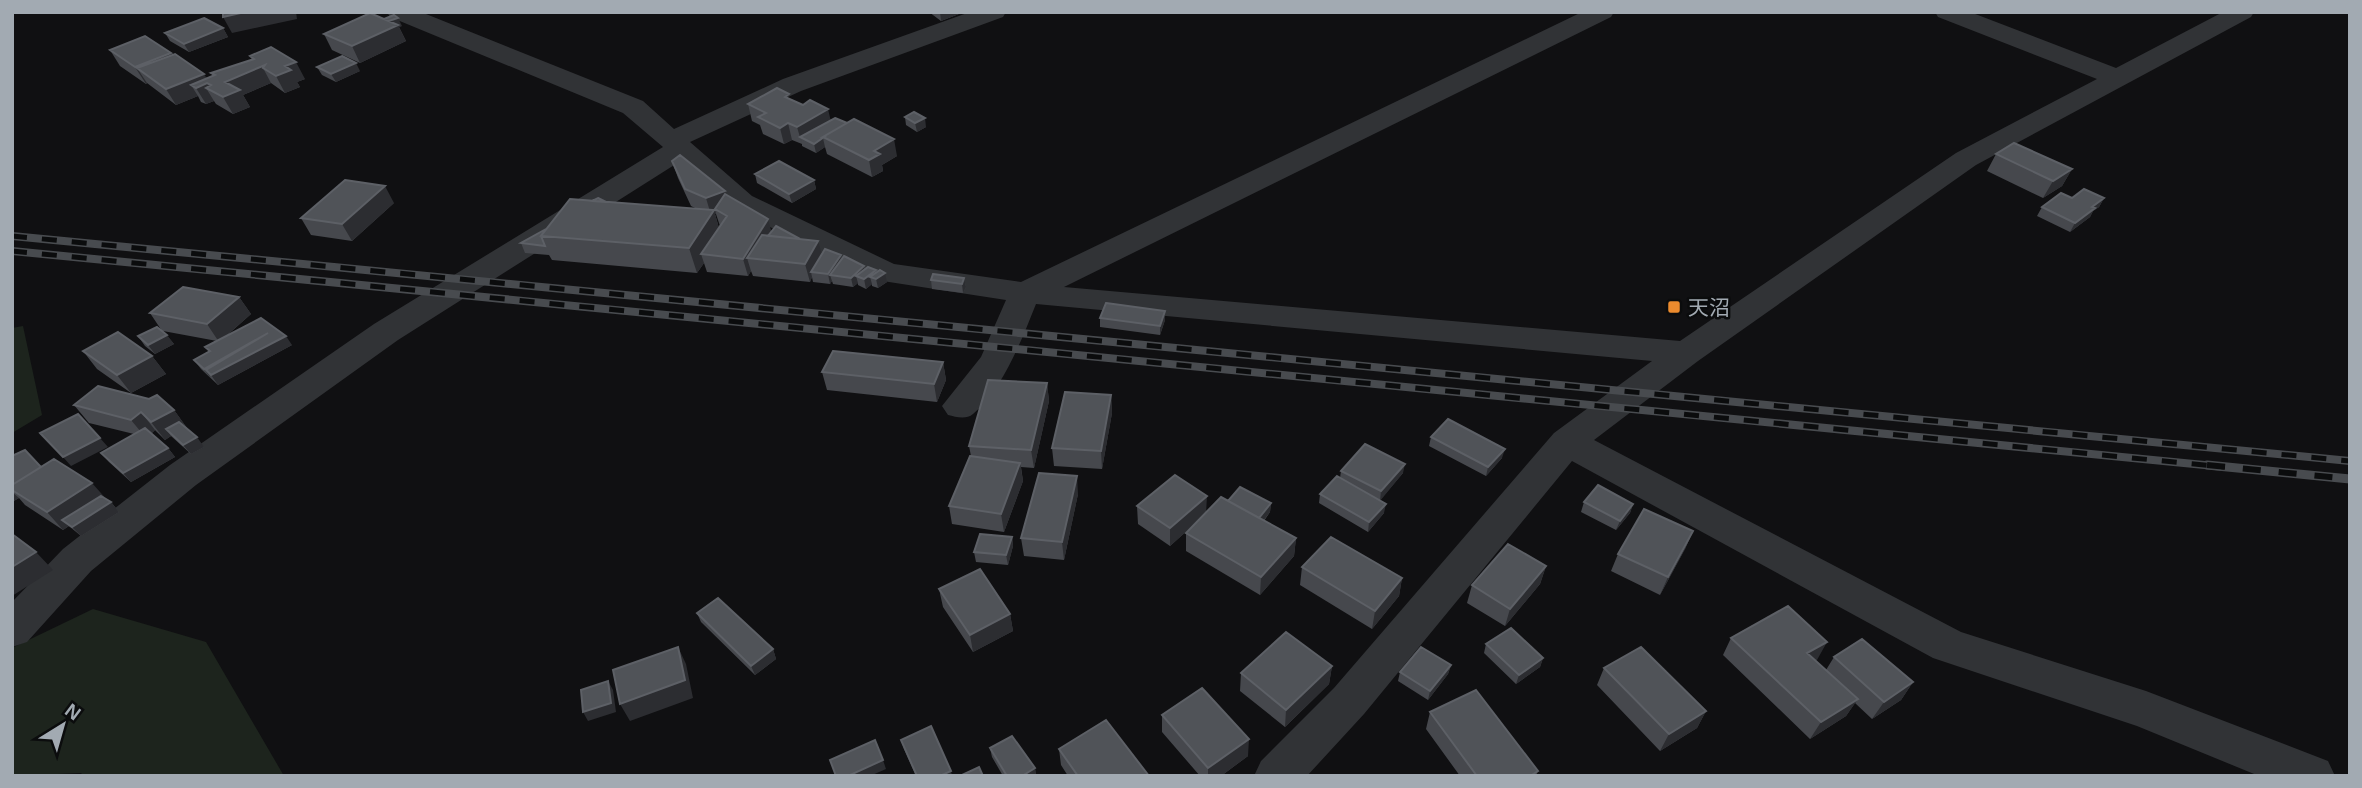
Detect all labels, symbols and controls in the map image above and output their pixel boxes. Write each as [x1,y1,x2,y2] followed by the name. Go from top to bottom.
[1688,296,1730,319] place label: 天沼
[1666,299,1682,315] marker: 天沼
[28,690,98,760] north arrow
[61,699,85,724] text: N

